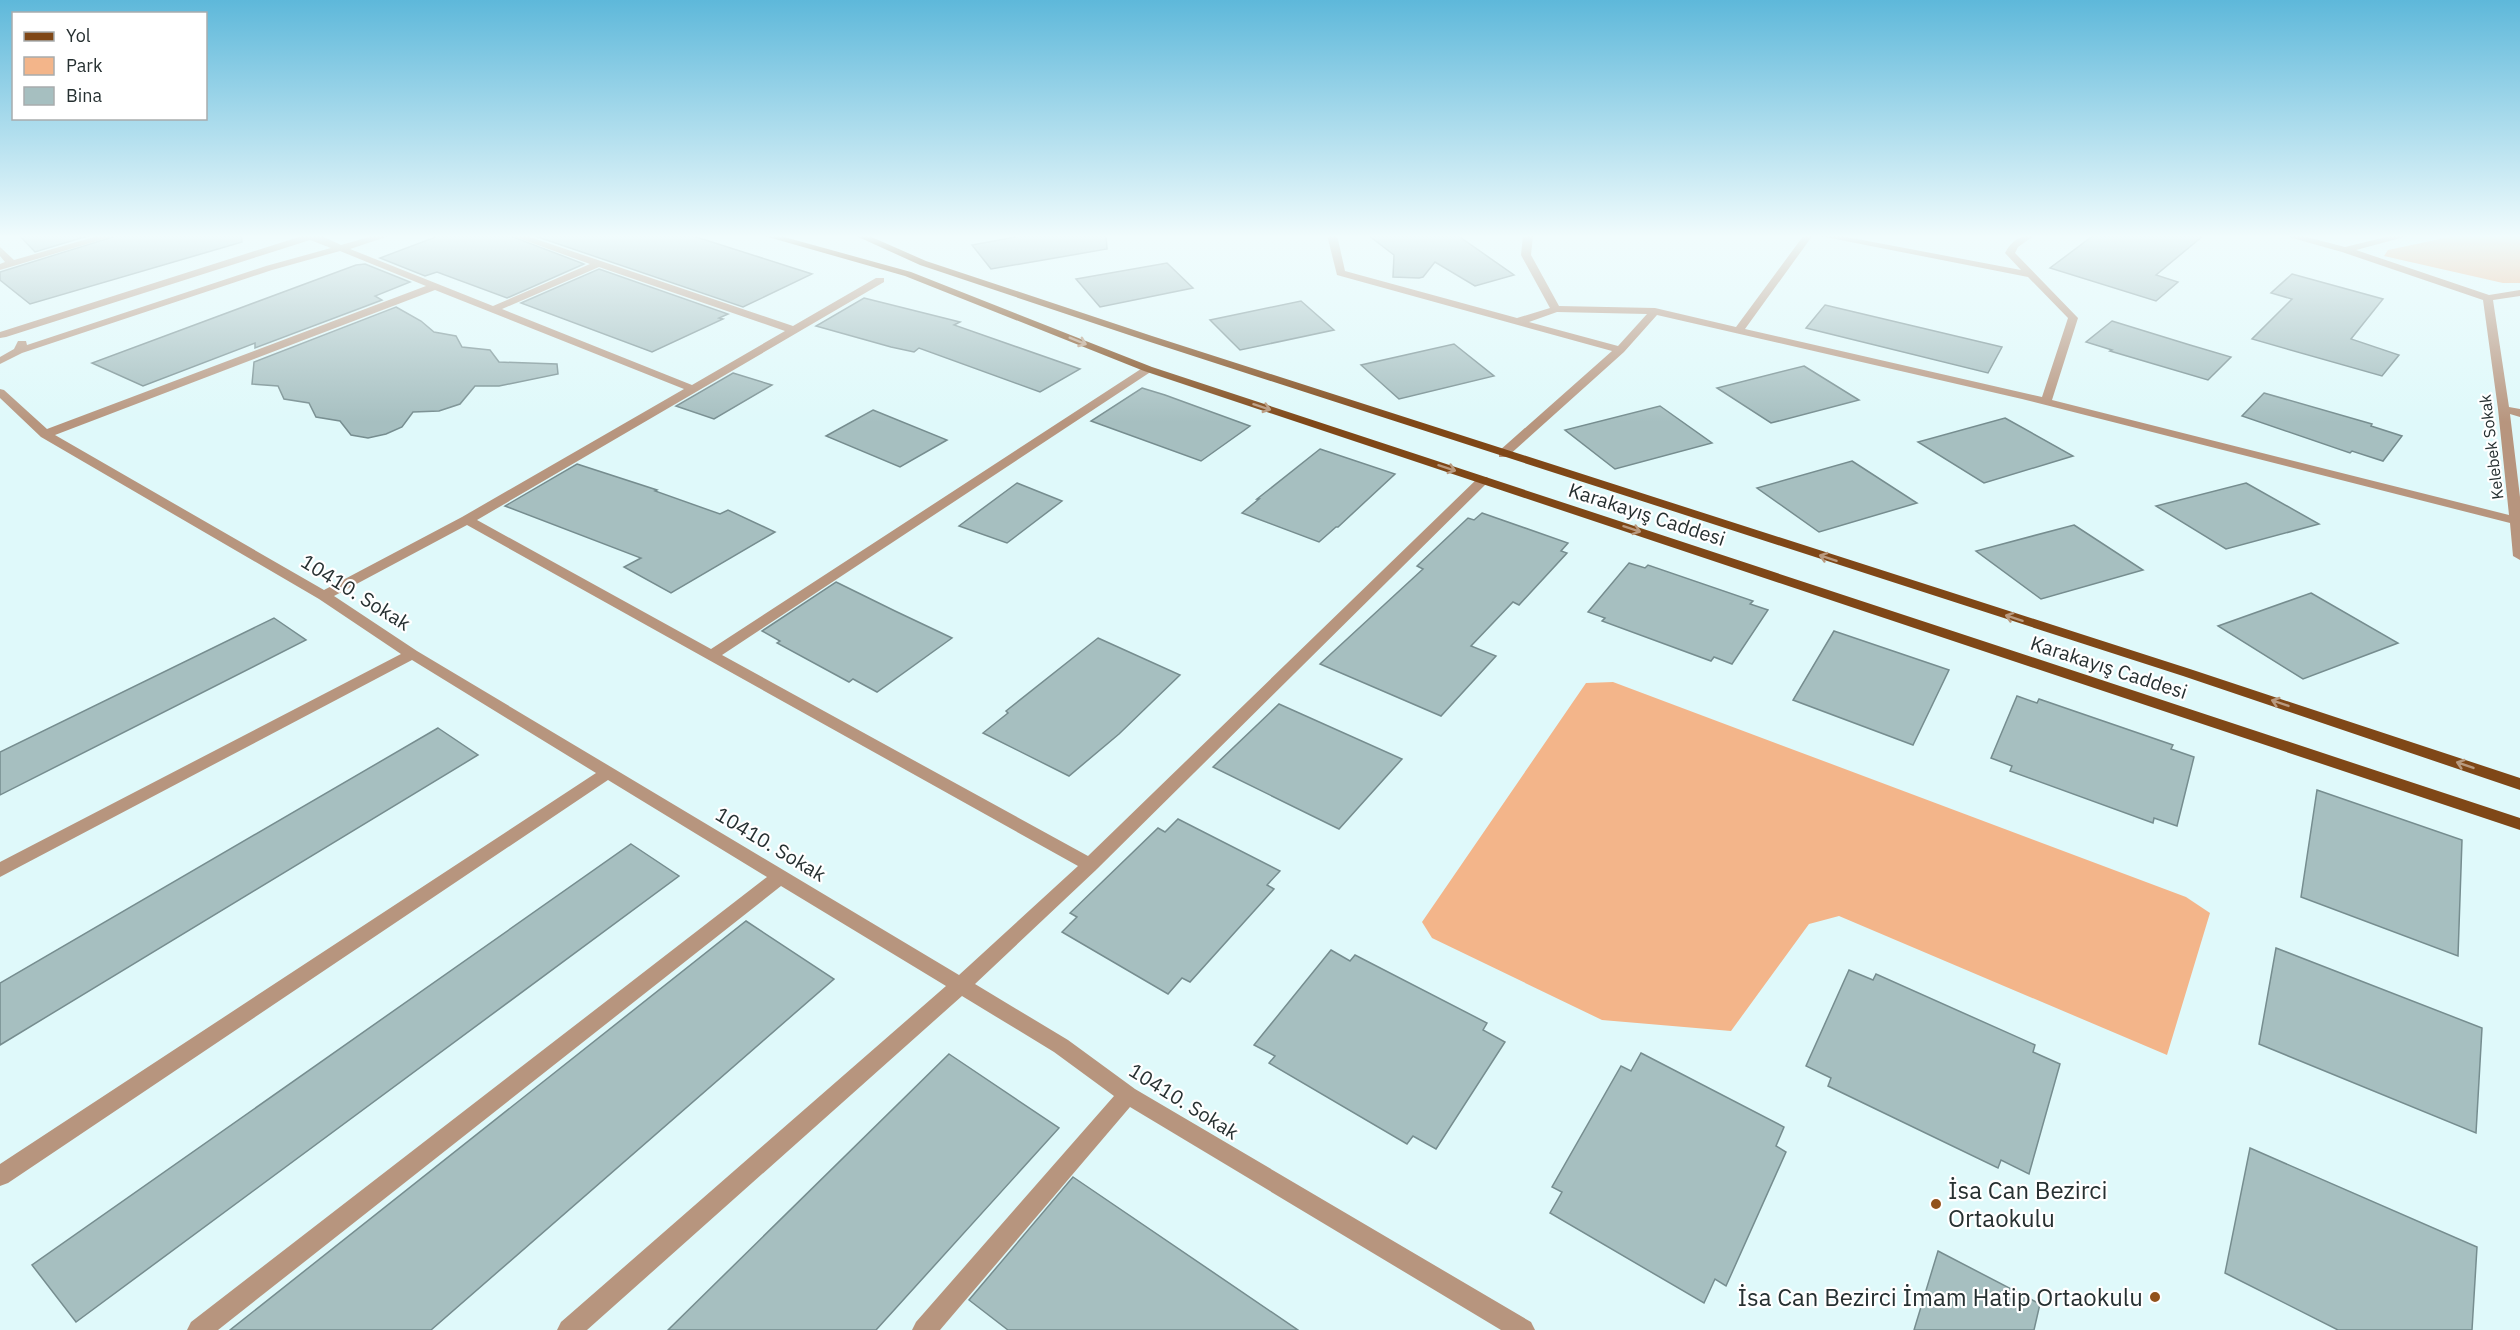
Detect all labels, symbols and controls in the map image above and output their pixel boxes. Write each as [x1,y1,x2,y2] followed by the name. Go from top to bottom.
[12,12,207,120] legend
[66,24,91,47] text: Yol
[66,54,103,77] text: Park
[66,84,102,107] text: Bina
[1069,336,1087,347] one-way arrow
[2475,393,2507,501] street label: Kelebek Sokak
[1252,402,1271,413] one-way arrow
[1437,463,1456,474] one-way arrow
[1565,476,1729,552] street label: Karakayış Caddesi
[1622,525,1641,536] one-way arrow
[296,548,416,637] street label: 10410. Sokak
[1819,552,1838,563] one-way arrow
[2005,611,2024,622] one-way arrow
[2027,629,2191,705] street label: Karakayış Caddesi
[2271,697,2290,708] one-way arrow
[2456,759,2474,770] one-way arrow
[711,800,832,888] street label: 10410. Sokak
[1124,1057,1244,1146] street label: 10410. Sokak
[1948,1174,2107,1234] place label: İsa Can Bezirci Ortaokulu
[1929,1197,1943,1211] marker: İsa Can Bezirci Ortaokulu
[1737,1281,2143,1313] place label: İsa Can Bezirci İmam Hatip Ortaokulu
[2148,1290,2162,1304] marker: İsa Can Bezirci İmam Hatip Ortaokulu

